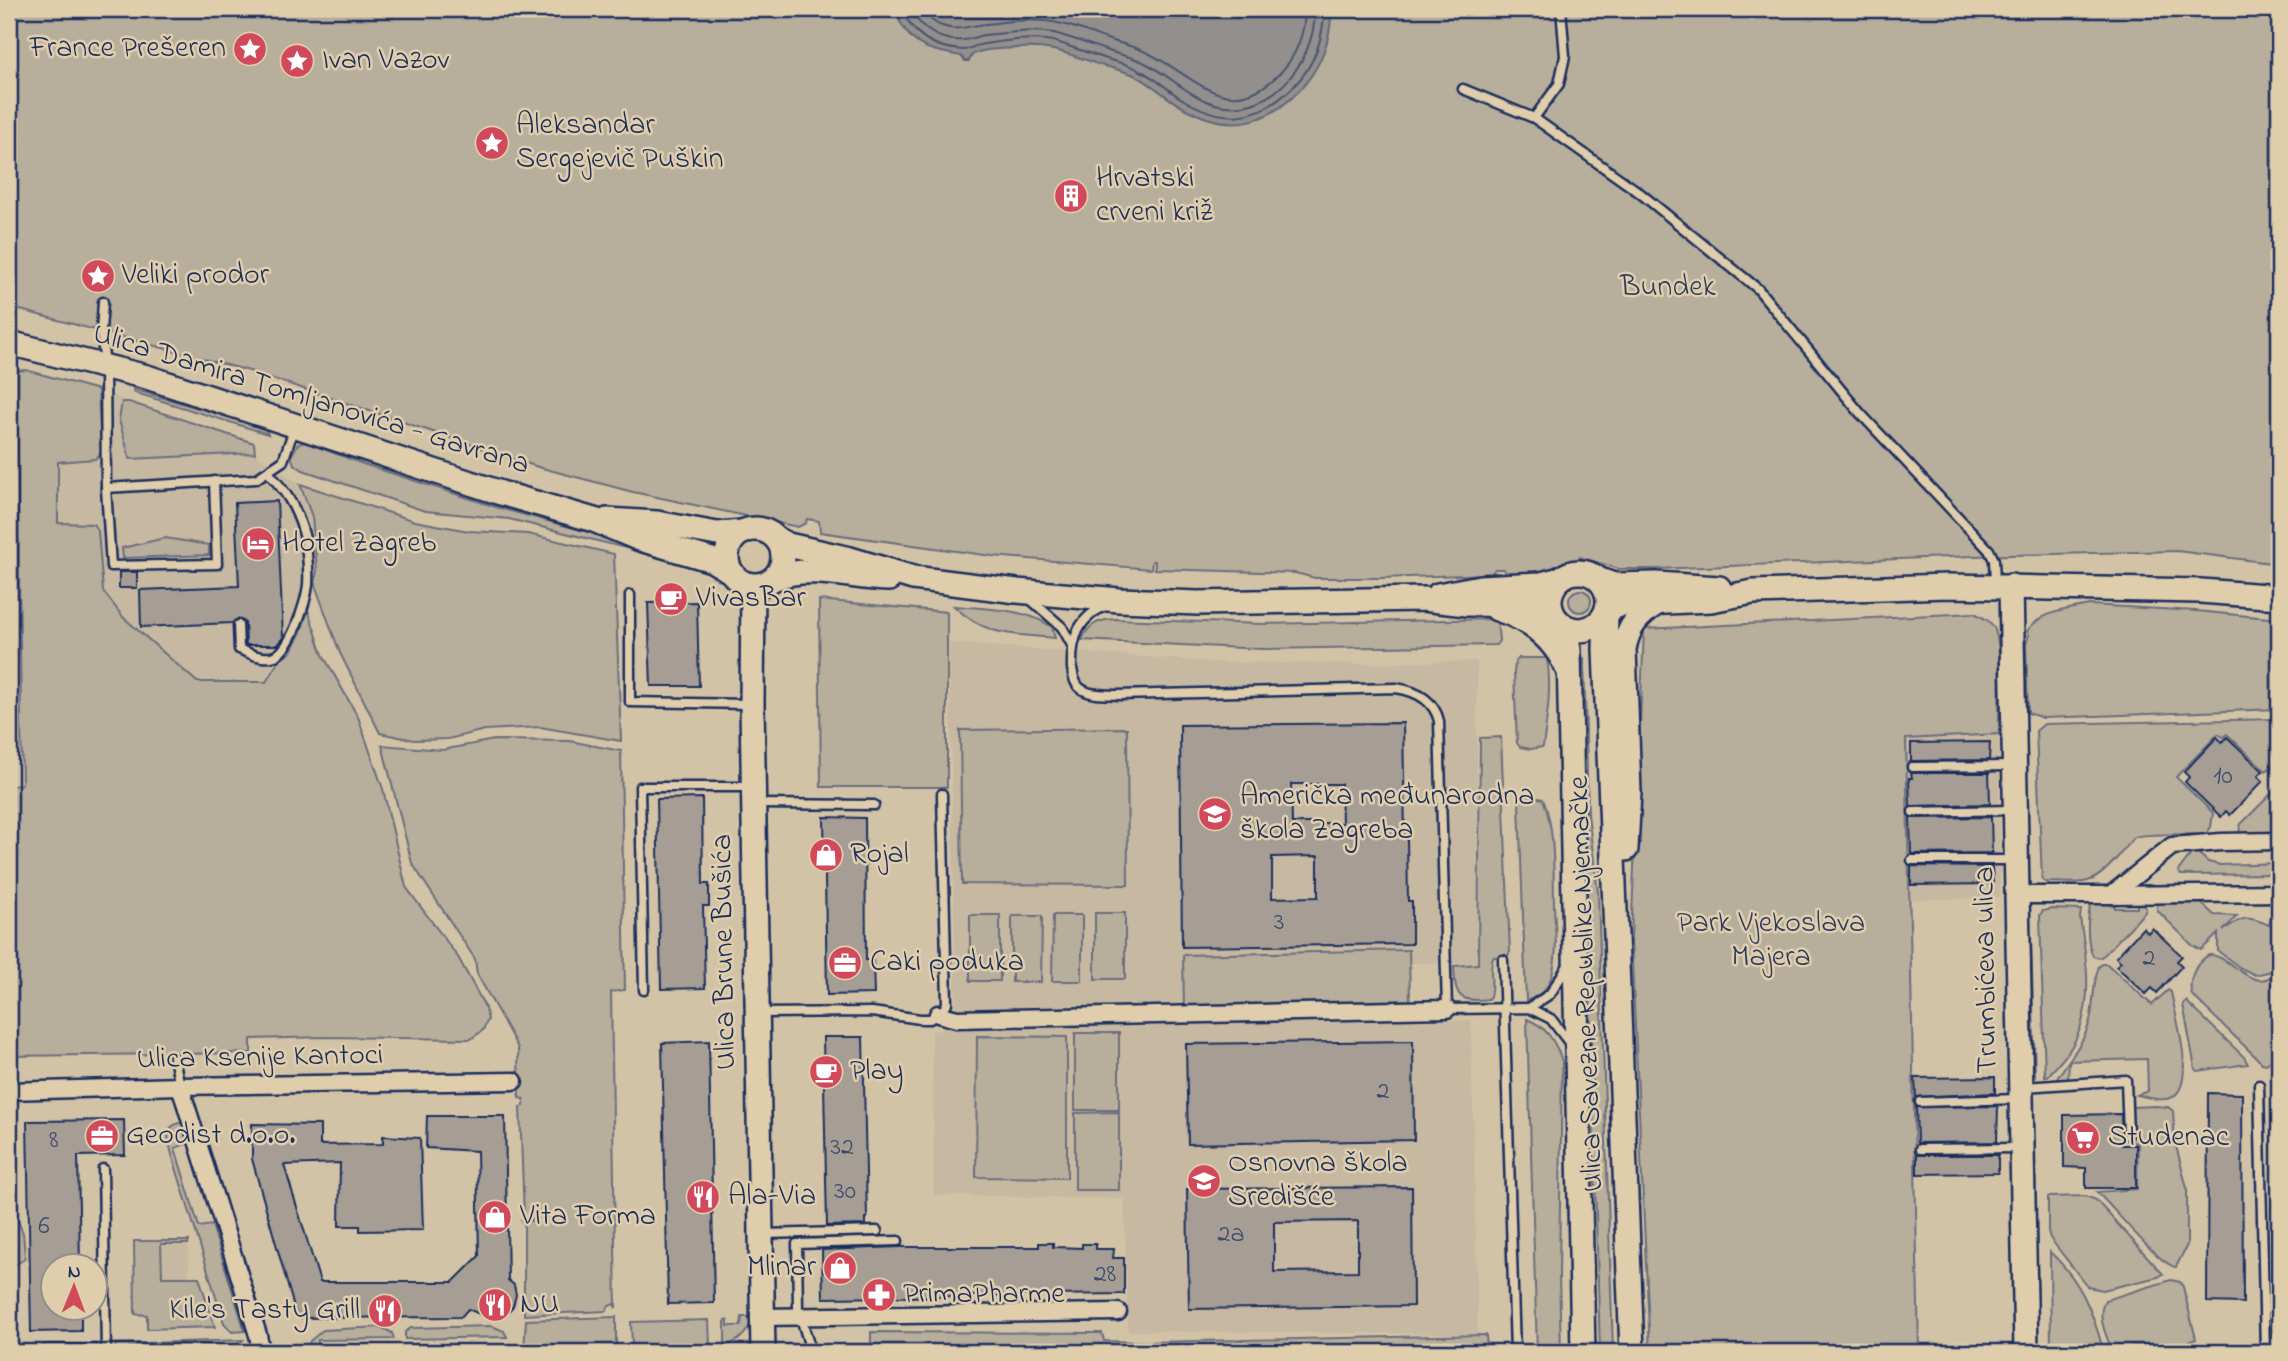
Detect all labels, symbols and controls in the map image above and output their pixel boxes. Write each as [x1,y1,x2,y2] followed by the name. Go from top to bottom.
[29,27,226,71] place label: France Prešeren
[231,30,269,68] place icon: France Prešeren
[322,39,450,83] place label: Ivan Vazov
[278,42,316,80] place icon: Ivan Vazov
[516,104,723,182] place label: Aleksandar Sergejevič Puškin
[473,124,511,162] place icon: Aleksandar Sergejevič Puškin
[1096,157,1213,235] place label: Hrvatski crveni križ
[1052,177,1090,215] building icon: Hrvatski crveni križ
[121,254,270,298] place label: Veliki prodor
[79,257,117,295] place icon: Veliki prodor
[1619,266,1717,310] park label: Bundek
[87,312,535,488] street label: Ulica Damira Tomljanovića - Gavrana
[282,522,437,566] place label: Hotel Zagreb
[239,525,277,563] hotel icon: Hotel Zagreb
[695,577,806,621] place label: VivasBar
[652,580,690,618] cafe icon: VivasBar
[2213,758,2233,796] house number: 10
[1558,774,1616,1193] street label: Ulica Savezne Republike Njemačke
[1240,775,1534,853] place label: Američka međunarodna škola Zagreba
[1196,795,1234,833] school or university icon: Američka međunarodna škola Zagreba
[850,833,909,877] place label: Rojal
[701,834,749,1070] street label: Ulica Brune Bušića
[807,836,845,874] shop icon: Rojal
[1963,866,2011,1074] street label: Trumbićeva ulica
[1677,902,1865,980] park label: Park Vjekoslava Majera
[1274,904,1284,942] house number: 3
[2143,940,2156,978] house number: 2
[870,941,1024,985] place label: Caki poduka
[826,944,864,982] office icon: Caki poduka
[136,1034,384,1082] street label: Ulica Ksenije Kantoci
[850,1050,904,1094] place label: Play
[807,1053,845,1091] cafe icon: Play
[1377,1073,1390,1111] house number: 2
[126,1114,295,1158] place label: Geodist d.o.o.
[2108,1116,2230,1160] place label: Studenac
[83,1117,121,1155] office icon: Geodist d.o.o.
[2064,1119,2102,1157] supermarket icon: Studenac
[49,1122,59,1160] house number: 8
[830,1129,854,1167] house number: 32
[1228,1142,1408,1220] place label: Osnovna škola Središće
[1185,1162,1223,1200] school or university icon: Osnovna škola Središće
[834,1173,856,1211] house number: 30
[728,1175,816,1219] place label: Ala-Via
[684,1178,722,1216] restaurant icon: Ala-Via
[519,1195,656,1239] place label: Vita Forma
[476,1198,514,1236] shop icon: Vita Forma
[38,1208,50,1246] house number: 6
[1218,1216,1244,1254] house number: 2a
[747,1246,817,1290] place label: Mlinar
[821,1249,859,1287] shop icon: Mlinar
[38,1252,108,1322] north arrow
[1094,1256,1117,1294] house number: 28
[68,1259,81,1286] text: N
[903,1273,1065,1317] place label: PrimaPharme
[860,1276,898,1314] pharmacy icon: PrimaPharme
[520,1283,559,1327] place label: NU
[476,1286,514,1324] restaurant icon: NU
[169,1289,360,1333] place label: Kile's Tasty Grill
[366,1292,404,1330] restaurant icon: Kile's Tasty Grill

